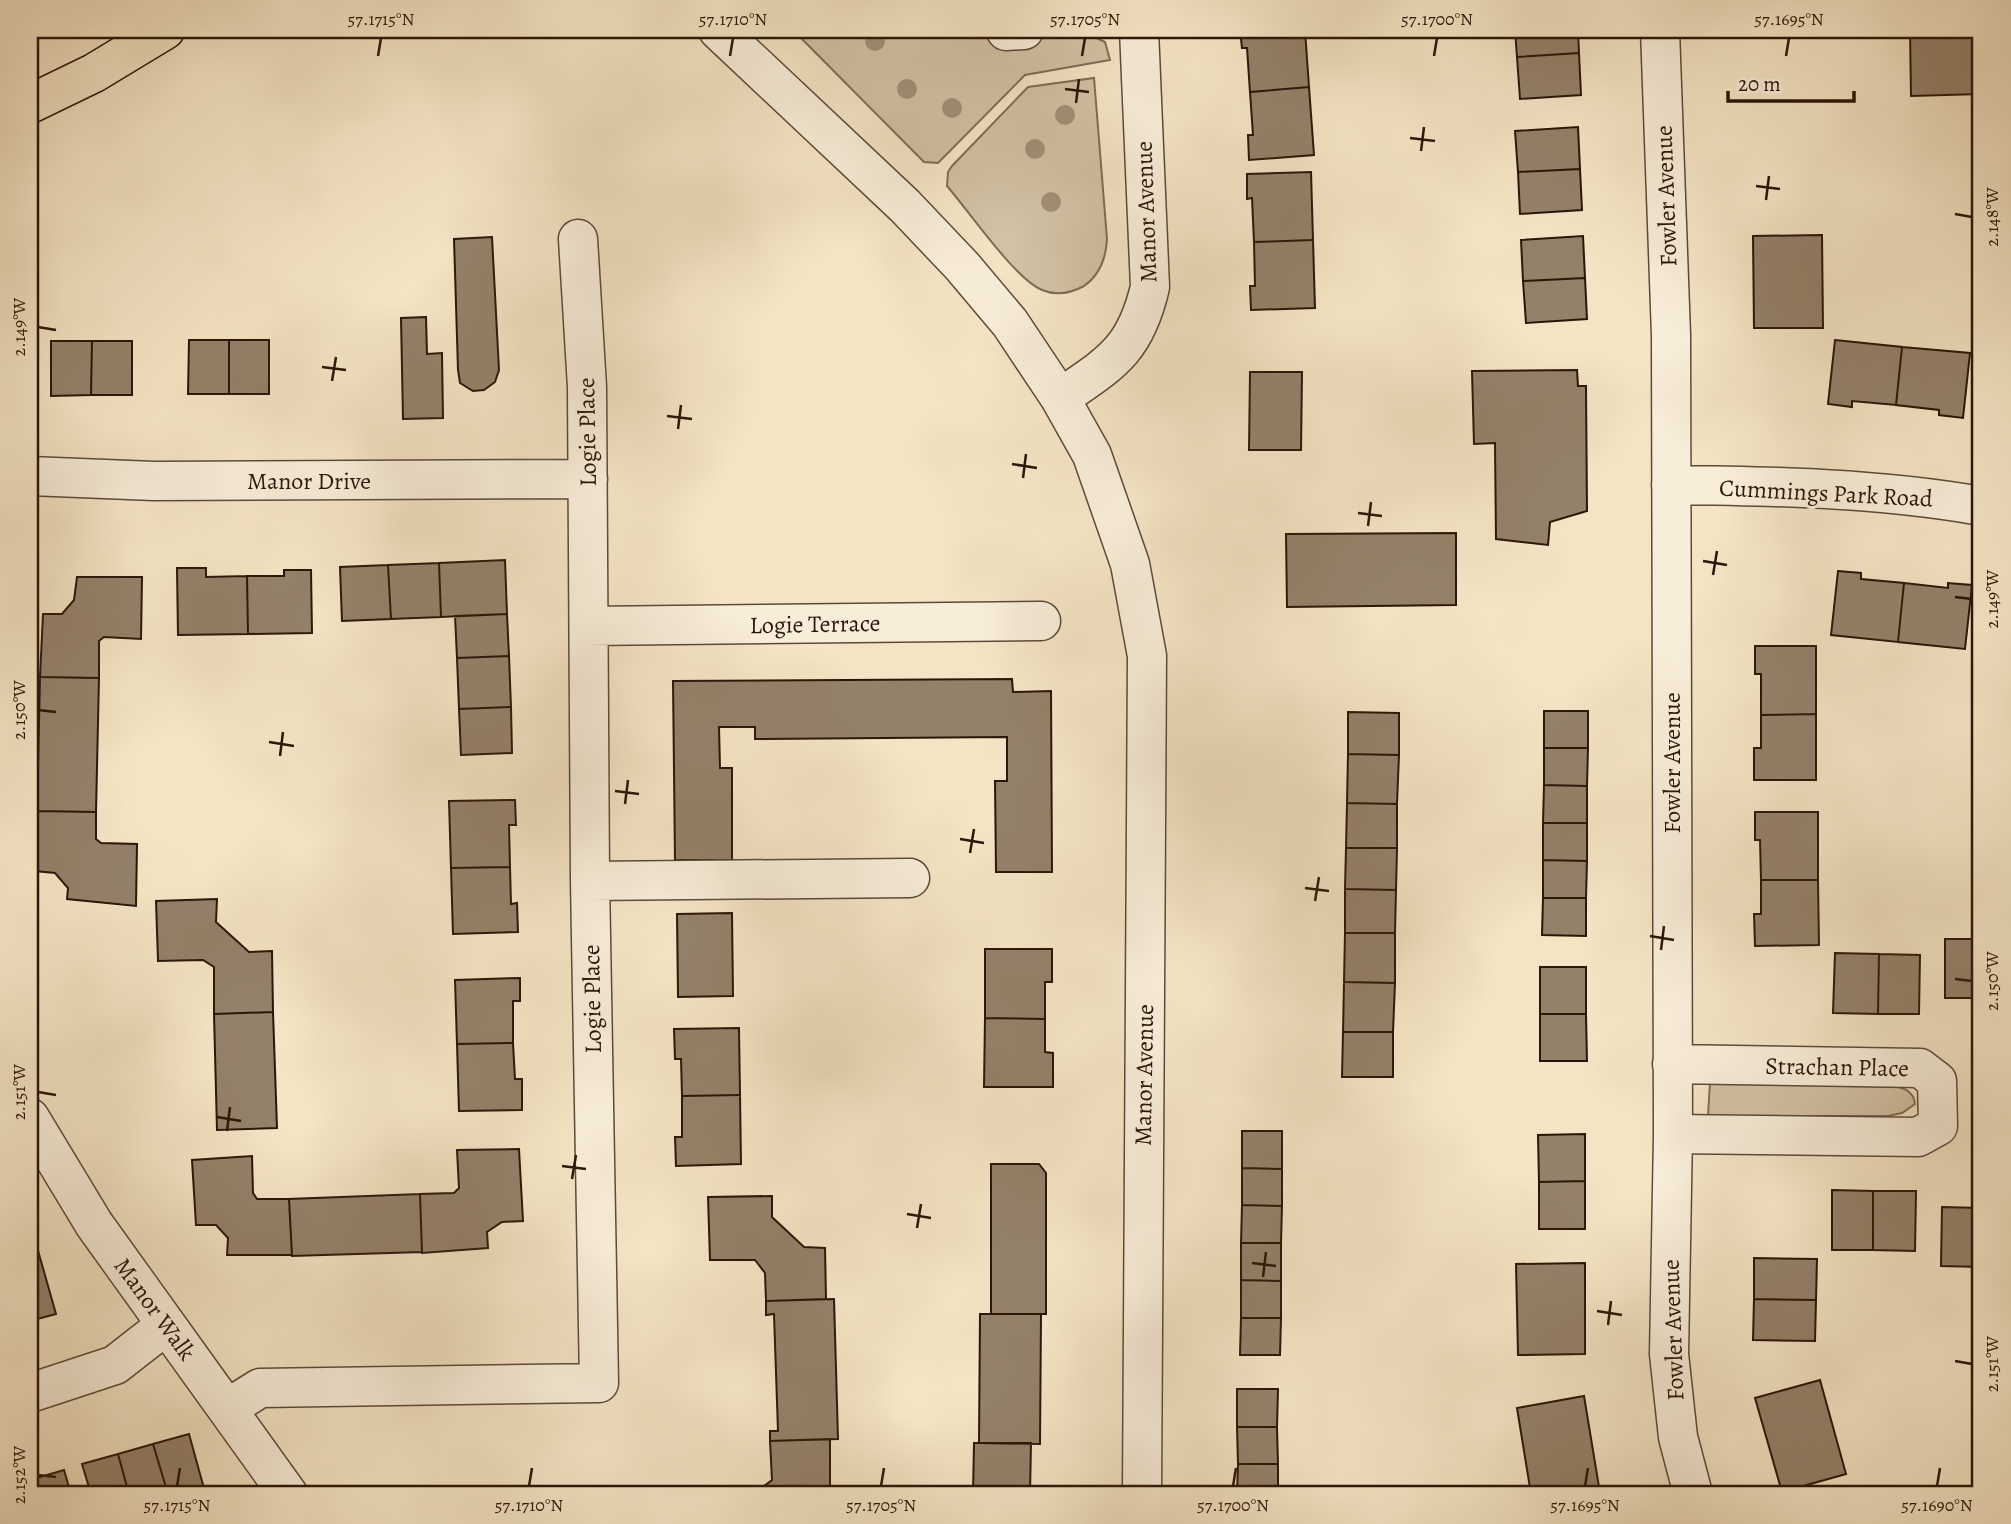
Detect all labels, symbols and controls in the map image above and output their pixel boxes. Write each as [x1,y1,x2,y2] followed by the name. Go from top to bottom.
[348,7,414,31] text: 57.1715°N
[699,7,767,31] text: 57.1710°N
[1050,7,1120,31] text: 57.1705°N
[1401,7,1473,31] text: 57.1700°N
[1754,7,1824,31] text: 57.1695°N
[1728,60,1854,104] scale bar
[1738,70,1781,98] text: 20 m
[1648,125,1684,267] street label: Fowler Avenue
[1128,141,1164,283] street label: Manor Avenue
[1980,187,2004,247] text: 2.148°W
[7,297,31,356] text: 2.149°W
[570,377,604,487] street label: Logie Place
[247,465,371,497] street label: Manor Drive
[1718,471,1934,515] street label: Cummings Park Road
[1980,569,2004,628] text: 2.149°W
[749,607,881,641] street label: Logie Terrace
[7,680,31,740] text: 2.150°W
[1656,692,1688,834] street label: Fowler Avenue
[575,944,609,1054] street label: Logie Place
[1980,951,2004,1011] text: 2.150°W
[1127,1004,1161,1146] street label: Manor Avenue
[1765,1050,1909,1084] street label: Strachan Place
[7,1064,31,1120] text: 2.151°W
[107,1251,203,1367] street label: Manor Walk
[1655,1259,1691,1401] street label: Fowler Avenue
[1980,1336,2004,1392] text: 2.151°W
[7,1445,31,1504] text: 2.152°W
[144,1493,210,1517] text: 57.1715°N
[495,1493,563,1517] text: 57.1710°N
[846,1493,916,1517] text: 57.1705°N
[1197,1493,1269,1517] text: 57.1700°N
[1550,1493,1620,1517] text: 57.1695°N
[1901,1493,1973,1517] text: 57.1690°N

